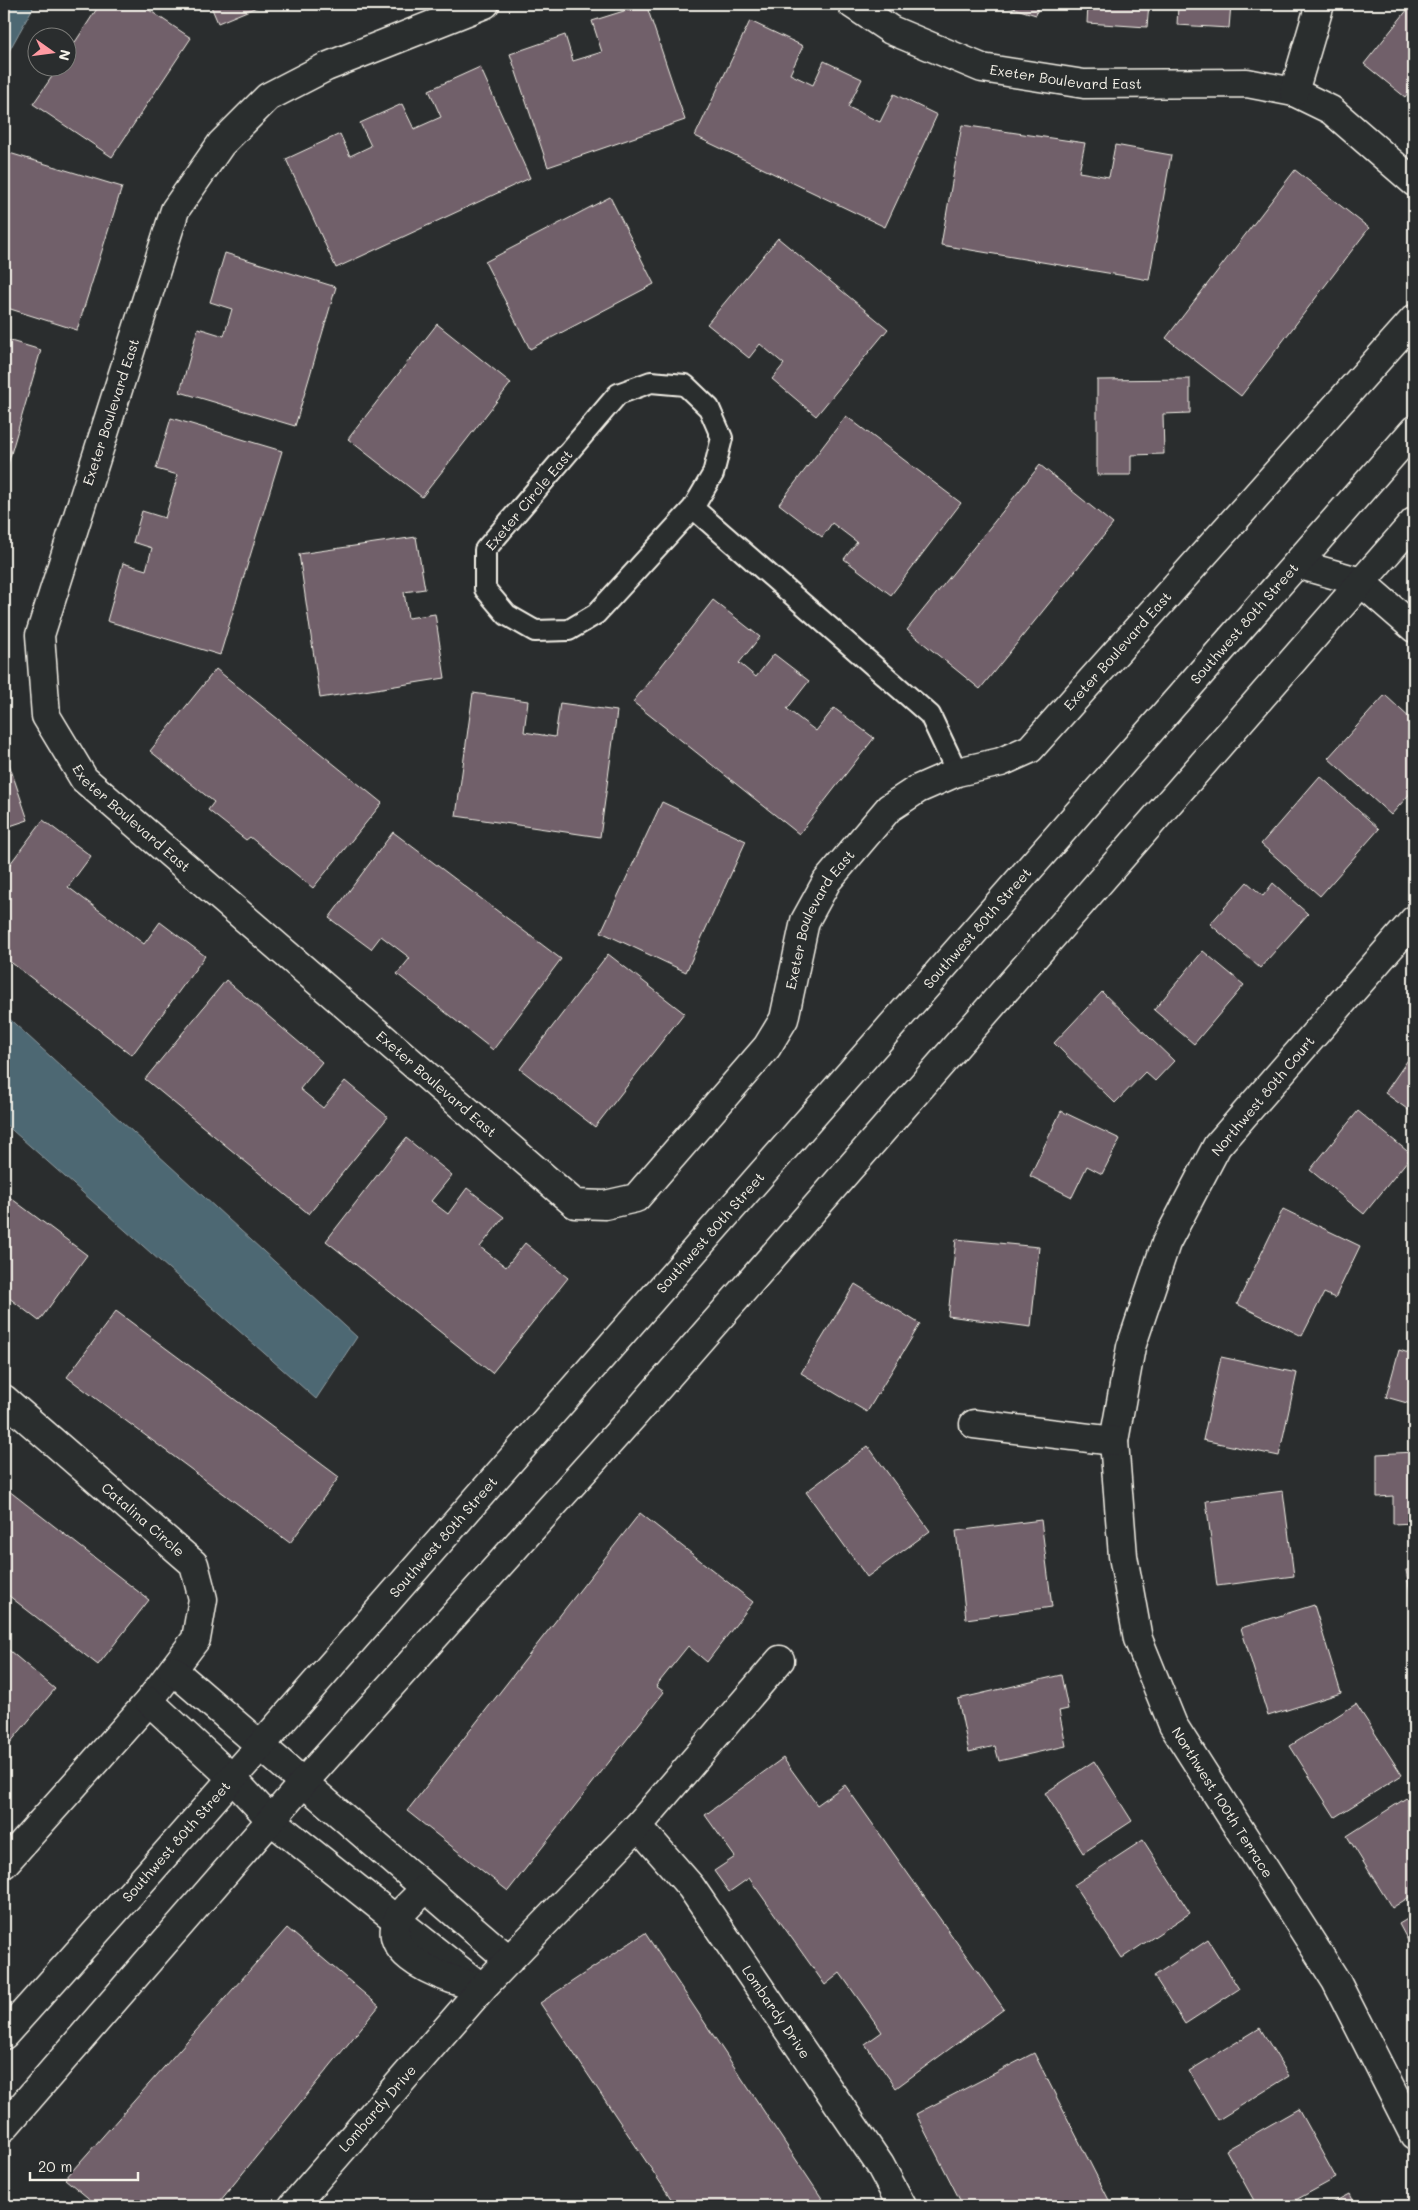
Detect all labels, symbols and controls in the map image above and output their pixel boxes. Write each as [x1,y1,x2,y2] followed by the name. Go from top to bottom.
[28,28,78,78] north arrow
[55,48,76,63] text: N
[988,59,1142,93] street label: Exeter Boulevard East
[78,336,143,488] street label: Exeter Boulevard East
[481,445,576,554] street label: Exeter Circle East
[1186,559,1302,688] street label: Southwest 80th Street
[1059,587,1175,714] street label: Exeter Boulevard East
[68,760,195,876] street label: Exeter Boulevard East
[781,846,858,991] street label: Exeter Boulevard East
[919,863,1035,992] street label: Southwest 80th Street
[372,1026,501,1141] street label: Exeter Boulevard East
[1207,1032,1319,1160] street label: Northwest 80th Court
[652,1168,768,1297] street label: Southwest 80th Street
[385,1472,501,1601] street label: Southwest 80th Street
[98,1478,189,1561] street label: Catalina Circle
[1168,1723,1278,1881] street label: Northwest 100th Terrace
[118,1777,234,1906] street label: Southwest 80th Street
[738,1961,815,2062] street label: Lombardy Drive
[334,2061,420,2156] street label: Lombardy Drive
[30,2150,138,2182] scale bar
[38,2156,72,2176] text: 20 m

